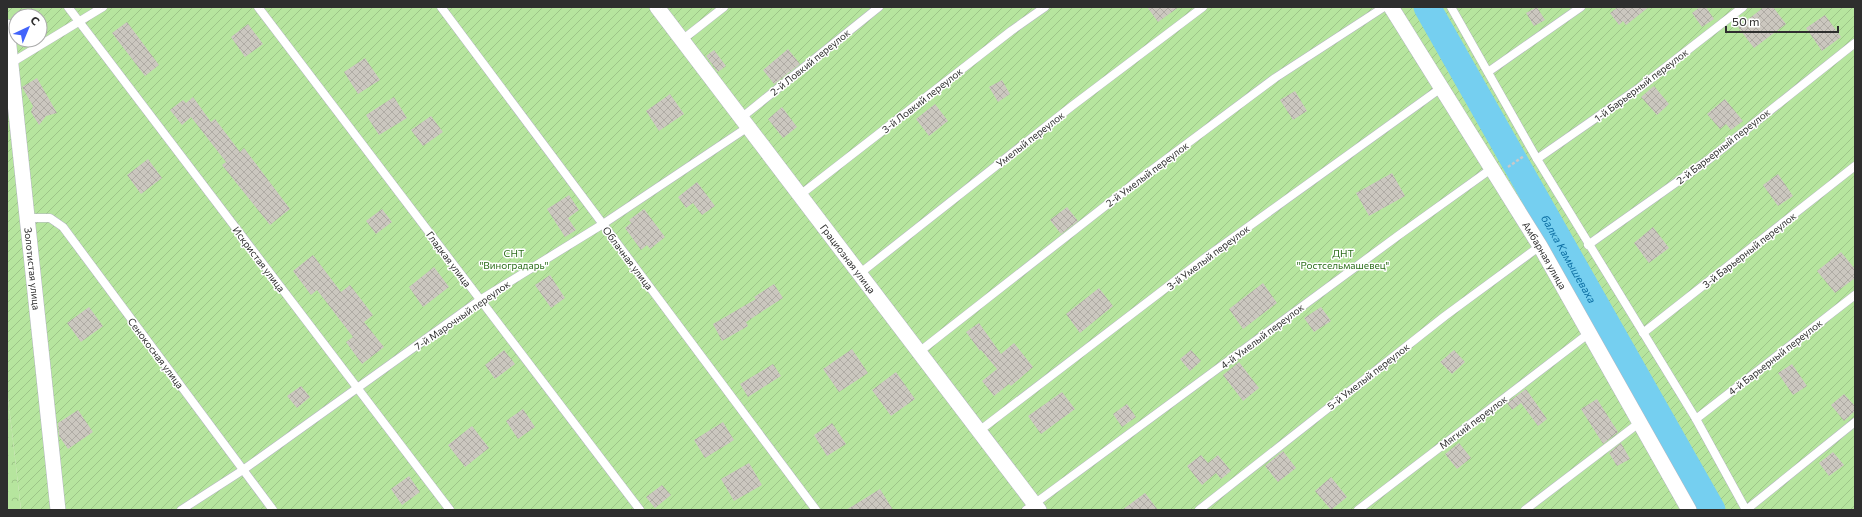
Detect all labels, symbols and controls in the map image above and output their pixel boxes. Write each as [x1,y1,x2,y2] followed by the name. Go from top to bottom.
[8,8,48,48] north arrow
[1726,8,1838,34] scale bar
[28,13,43,28] text: С
[1732,14,1760,28] text: 50 m
[768,26,853,98] street label: 2-й Ловкий переулок
[1592,45,1691,124] street label: 1-й Барьерный переулок
[879,64,965,135] street label: 3-й Ловкий переулок
[1674,105,1773,186] street label: 2-й Барьерный переулок
[994,108,1067,169] street label: Умелый переулок
[1103,139,1191,209] street label: 2-й Умелый переулок
[1700,209,1799,290] street label: 3-й Барьерный переулок
[1539,212,1600,305] water label: балка Камышеваха
[1520,219,1569,291] street label: Амбарная улица
[818,222,878,296] street label: Грациозная улица
[1164,222,1252,292] street label: 3-й Умелый переулок
[231,224,287,294] street label: Искристая улица
[600,224,656,292] street label: Облачная улица
[22,227,43,311] street label: Золотистая улица
[424,229,474,289] street label: Гладкая улица
[480,247,549,271] park label: СНТ "Виноградарь"
[1297,247,1390,271] park label: ДНТ "Ростсельмашевец"
[412,277,512,352] street label: 7-й Марочный переулок
[1218,300,1306,371] street label: 4-й Умелый переулок
[126,315,186,391] street label: Сенокосная улица
[1726,316,1825,397] street label: 4-й Барьерный переулок
[1325,340,1412,412] street label: 5-й Умелый переулок
[1437,392,1510,451] street label: Мягкий переулок

